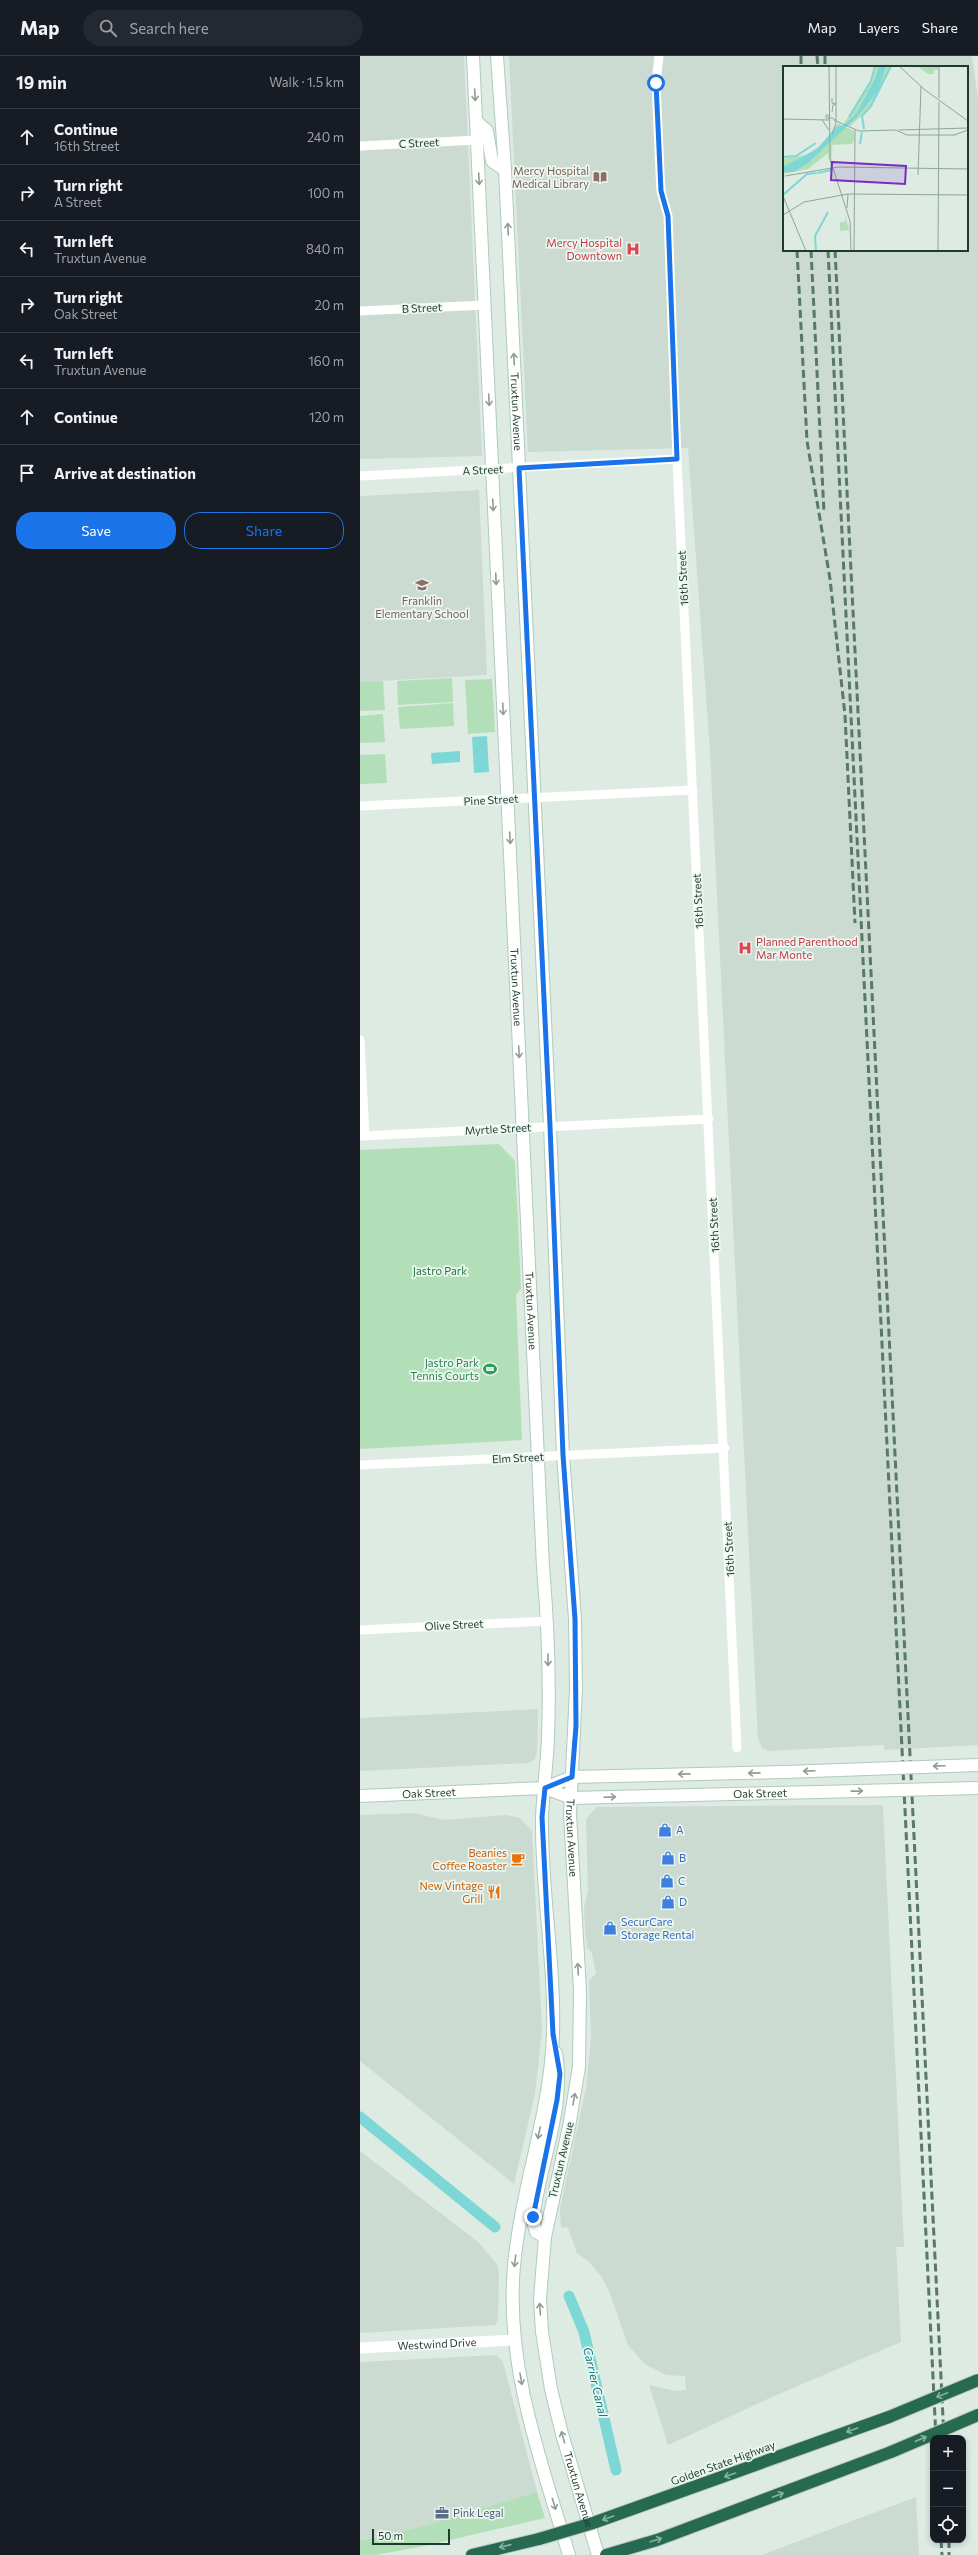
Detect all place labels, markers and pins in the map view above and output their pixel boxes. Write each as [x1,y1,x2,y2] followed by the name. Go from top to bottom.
[512,164,589,190] place label: Mercy Hospital Medical Library
[592,169,608,185] library icon: Mercy Hospital Medical Library
[546,236,622,262] place label: Mercy Hospital Downtown
[625,241,641,257] hospital icon: Mercy Hospital Downtown
[414,577,430,593] school or university icon: Franklin Elementary School
[375,594,469,620] place label: Franklin Elementary School
[756,935,858,961] place label: Planned Parenthood Mar Monte
[737,940,753,956] hospital icon: Planned Parenthood Mar Monte
[410,1356,479,1382] place label: Jastro Park Tennis Courts
[482,1361,498,1377] sports icon: Jastro Park Tennis Courts
[657,1822,673,1838] shop icon: A
[676,1823,684,1836] place label: A
[432,1846,508,1872] place label: Beanies Coffee Roaster
[660,1850,676,1866] shop icon: B
[510,1851,526,1867] cafe icon: Beanies Coffee Roaster
[679,1851,686,1864] place label: B
[659,1873,675,1889] shop icon: C
[678,1874,686,1887] place label: C
[420,1879,483,1905] place label: New Vintage Grill
[486,1884,502,1900] restaurant icon: New Vintage Grill
[660,1894,676,1910] shop icon: D
[679,1895,687,1908] place label: D
[621,1915,694,1941] place label: SecurCare Storage Rental
[602,1920,618,1936] shop icon: SecurCare Storage Rental
[434,2505,450,2521] office icon: Pink Legal
[453,2506,504,2519] place label: Pink Legal

